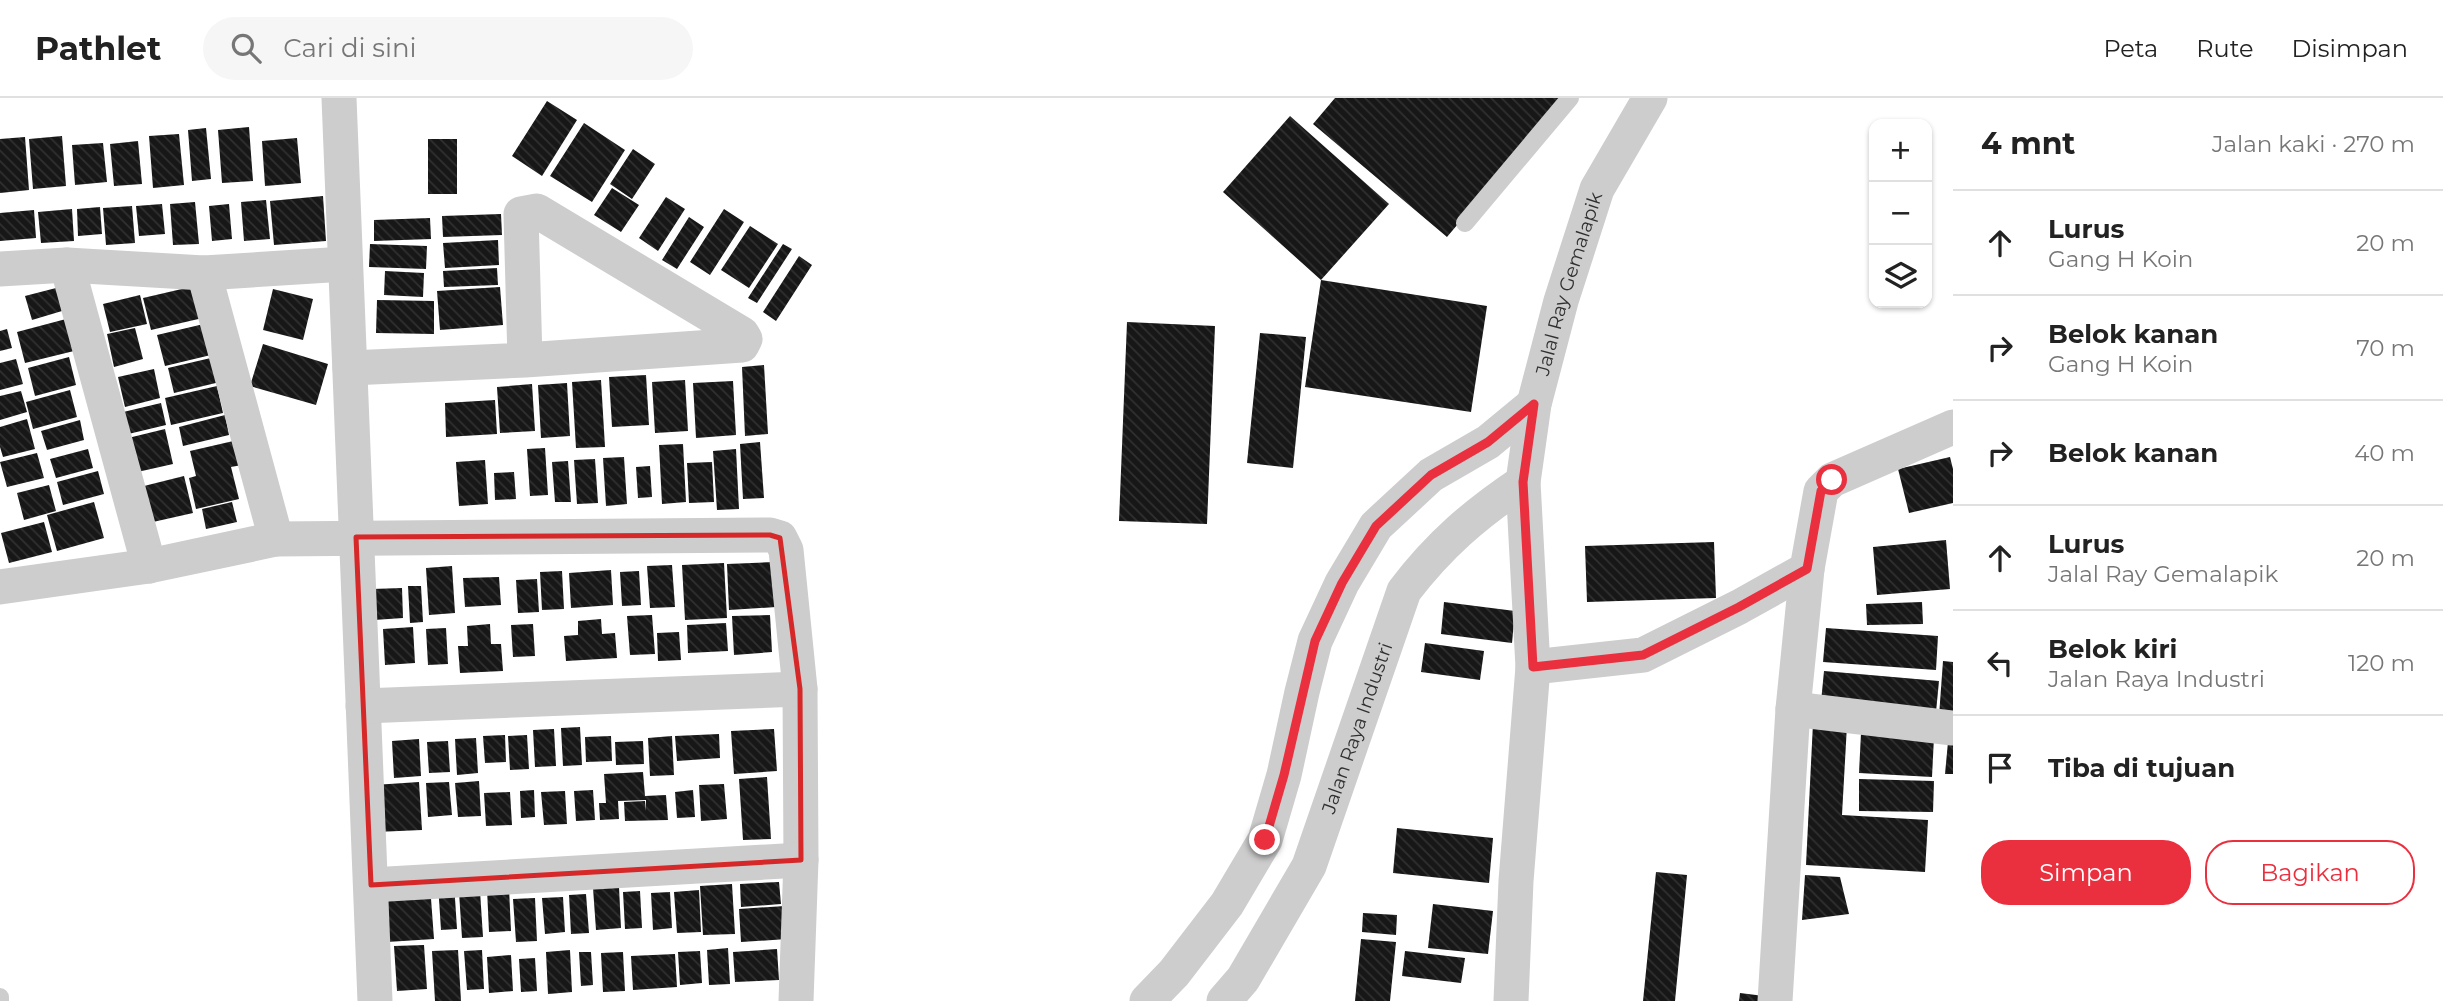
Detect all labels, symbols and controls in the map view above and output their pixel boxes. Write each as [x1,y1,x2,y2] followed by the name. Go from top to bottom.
[203,17,693,80] search box
[35,28,161,68] text: Pathlet
[227,29,265,67] icon: search
[283,32,417,64] text: Cari di sini
[2103,34,2158,63] text: Peta
[2196,34,2254,63] text: Rute
[2292,34,2408,63] text: Disimpan
[1869,119,1932,308] map controls
[1869,119,1932,182] button: +
[1981,125,2075,162] text: 4 mnt
[2212,130,2415,158] text: Jalan kaki · 270 m
[1869,182,1932,245] button: −
[1531,189,1607,379] street label: Jalal Ray Gemalapik
[2048,213,2124,245] text: Lurus
[1981,224,2019,262] icon: ahead
[2356,229,2415,257] text: 20 m
[1869,245,1932,308] button: layers
[2048,245,2193,273] text: Gang H Koin
[2048,318,2218,350] text: Belok kanan
[1981,329,2019,367] icon: right
[2356,334,2415,362] text: 70 m
[2048,350,2193,378] text: Gang H Koin
[1981,434,2019,472] icon: right
[2048,437,2218,469] text: Belok kanan
[2354,439,2415,467] text: 40 m
[1816,464,1847,495] route start
[2048,528,2124,560] text: Lurus
[1981,539,2019,577] icon: ahead
[2356,544,2415,572] text: 20 m
[2048,560,2278,588] text: Jalal Ray Gemalapik
[2048,633,2177,665] text: Belok kiri
[1317,640,1397,818] street label: Jalan Raya Industri
[1981,644,2019,682] icon: left
[2348,649,2415,677] text: 120 m
[2048,665,2265,693] text: Jalan Raya Industri
[1981,749,2019,787] icon: arrive
[2048,752,2235,784] text: Tiba di tujuan
[1249,824,1280,855] route end
[1981,840,2191,905] button: Simpan
[2205,840,2415,905] button: Bagikan

